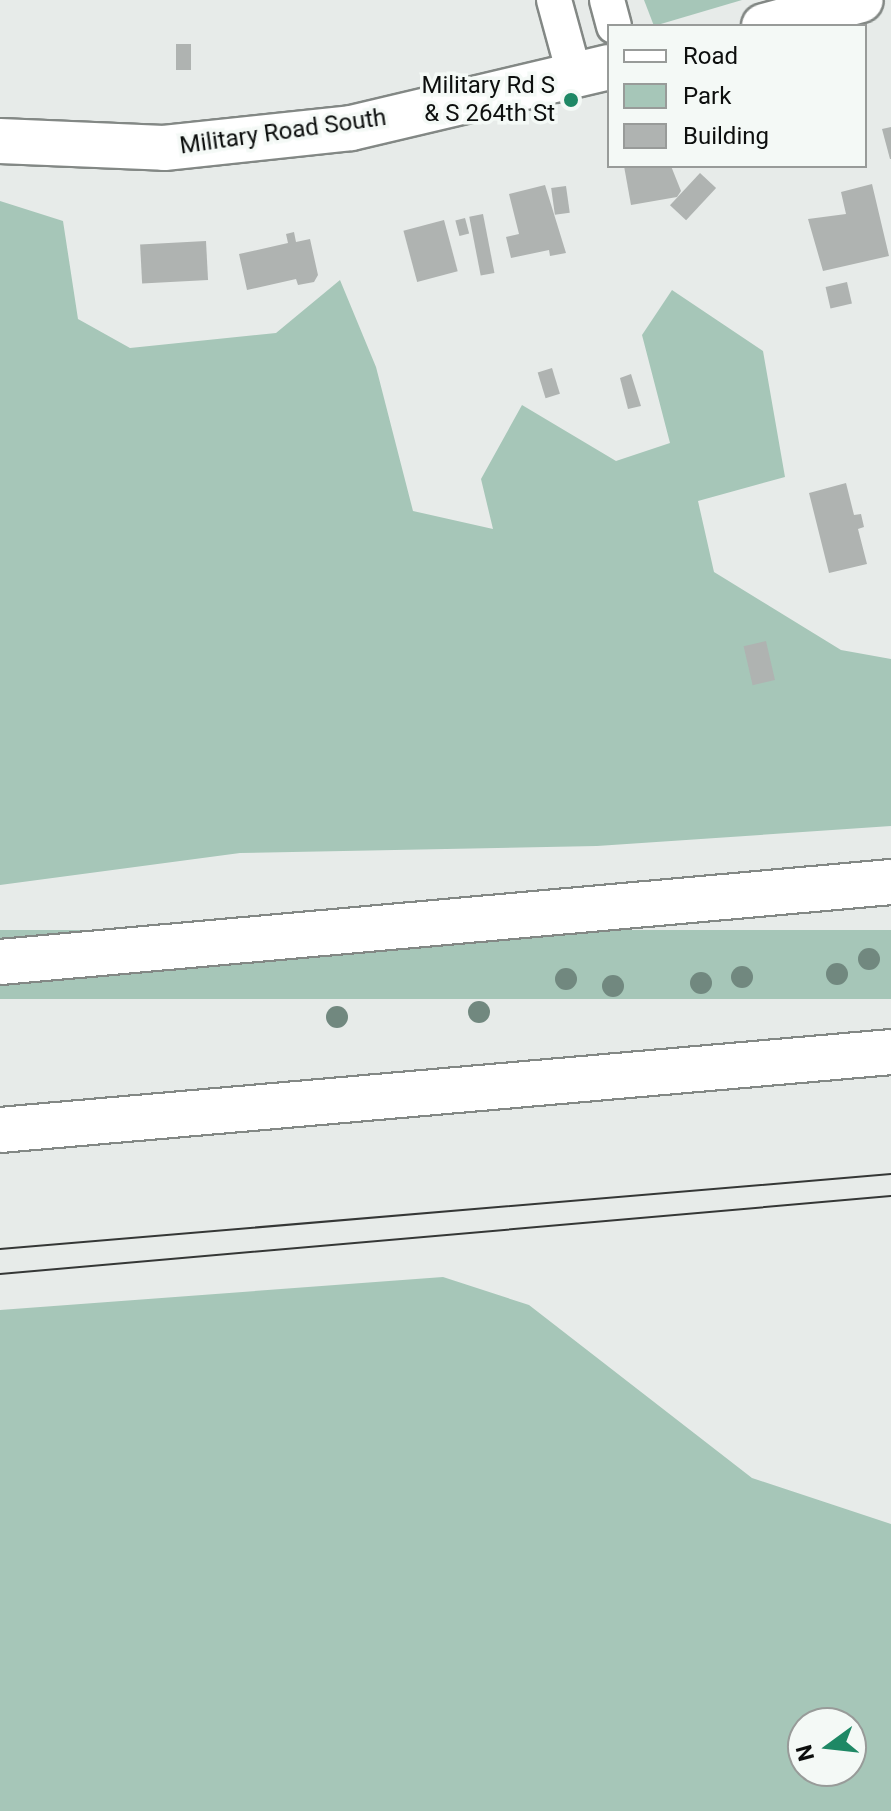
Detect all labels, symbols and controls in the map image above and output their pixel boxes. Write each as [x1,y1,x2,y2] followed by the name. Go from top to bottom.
[607,24,867,168] legend
[683,42,738,70] text: Road
[421,72,555,128] place label: Military Rd S & S 264th St
[683,82,731,110] text: Park
[562,91,580,109] marker: Military Rd S & S 264th St
[178,103,388,161] street label: Military Road South
[683,122,769,150] text: Building
[787,1707,867,1787] north arrow
[791,1742,819,1764] text: N

